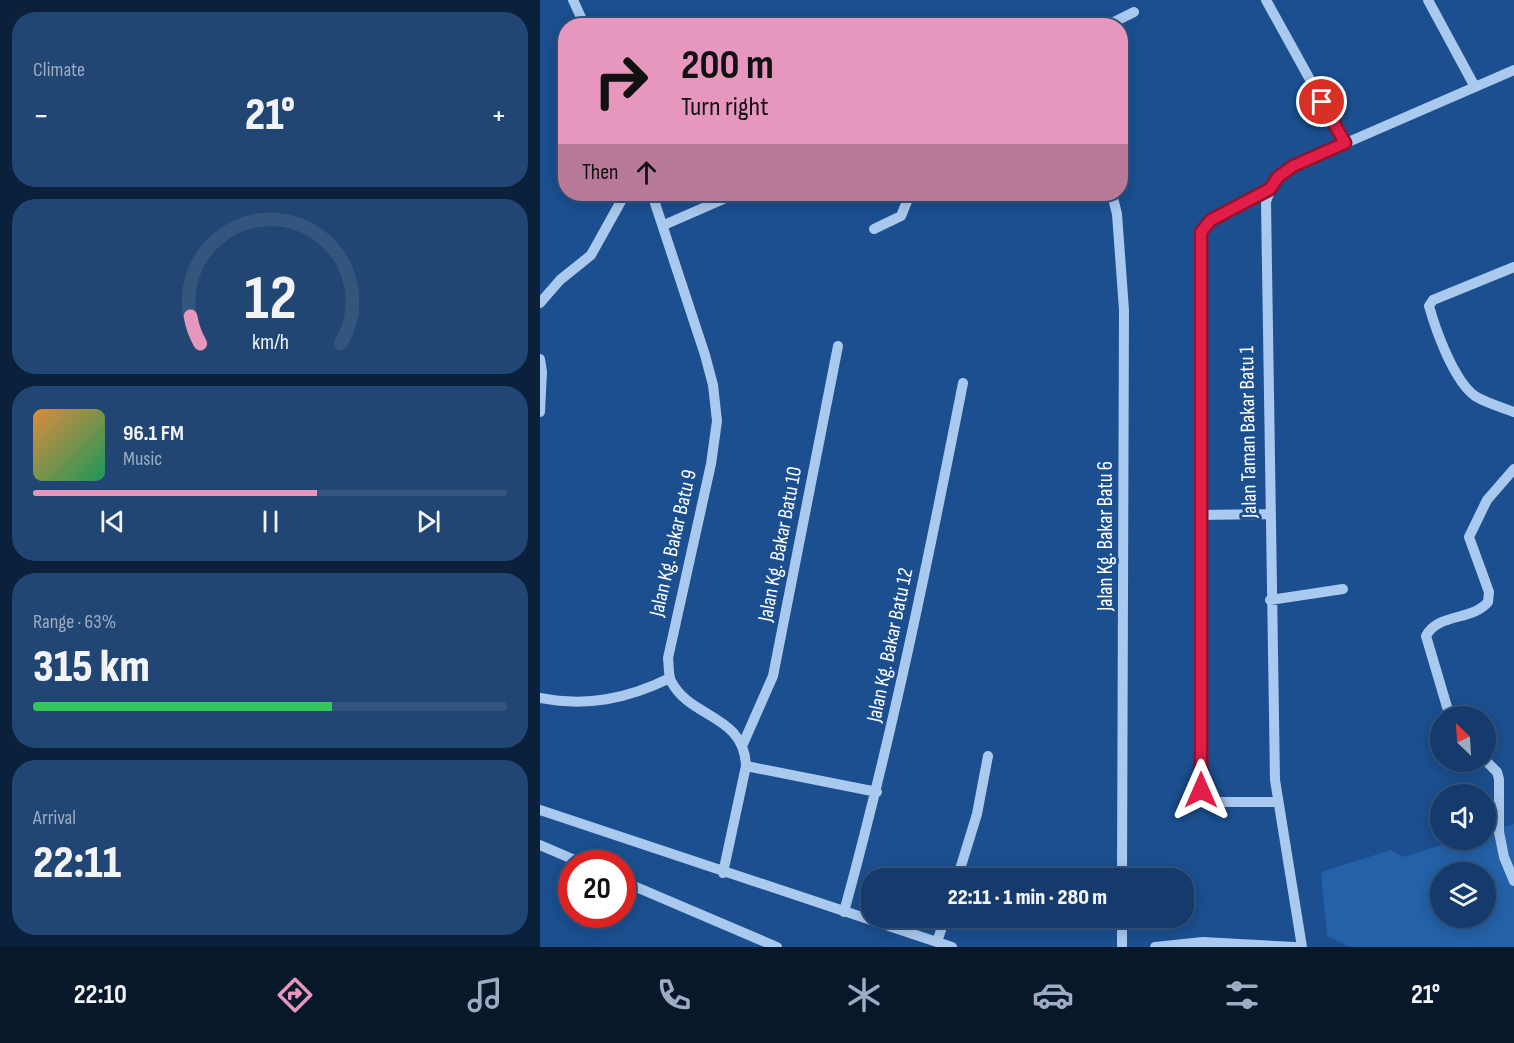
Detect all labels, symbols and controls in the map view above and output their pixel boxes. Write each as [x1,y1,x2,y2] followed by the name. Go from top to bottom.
[681,40,774,91] text: 200 m
[582,42,660,120] icon: right
[33,58,85,82] text: Climate
[1296,76,1347,127] pin
[1305,85,1338,118] icon: arrive
[245,88,295,143] text: 21°
[681,91,768,123] text: Turn right
[33,96,49,136] text: −
[491,96,507,136] text: +
[630,156,663,189] icon: ahead
[582,159,618,186] text: Then
[244,262,296,337] text: 12
[251,330,289,355] text: km/h
[1234,345,1262,519] street label: Jalan Taman Bakar Batu 1
[123,420,184,447] text: 96.1 FM
[123,447,162,471] text: Music
[1093,461,1118,612] street label: Jalan Kg. Bakar Batu 6
[753,464,807,625] street label: Jalan Kg. Bakar Batu 10
[644,467,702,620] street label: Jalan Kg. Bakar Batu 9
[96,505,129,538] icon: previous
[254,505,287,538] icon: pause
[412,505,445,538] icon: next
[861,566,919,725] street label: Jalan Kg. Bakar Batu 12
[33,610,116,634] text: Range · 63%
[33,640,150,695] text: 315 km
[1430,706,1496,772] north arrow
[1430,706,1496,928] map controls
[1169,758,1233,822] position arrow
[1430,784,1496,850] button: sound
[33,806,76,830] text: Arrival
[33,836,121,891] text: 22:11
[558,850,636,928] speed limit sign: 20
[1430,862,1496,928] button: layers
[948,884,1107,911] text: 22:11 · 1 min · 280 m
[274,974,316,1016] icon: directions
[464,974,506,1016] icon: music
[653,974,695,1016] icon: phone
[843,974,885,1016] icon: climate
[1032,974,1074,1016] icon: car
[1221,974,1263,1016] icon: filters
[74,979,127,1011] text: 22:10
[1411,979,1440,1011] text: 21°

